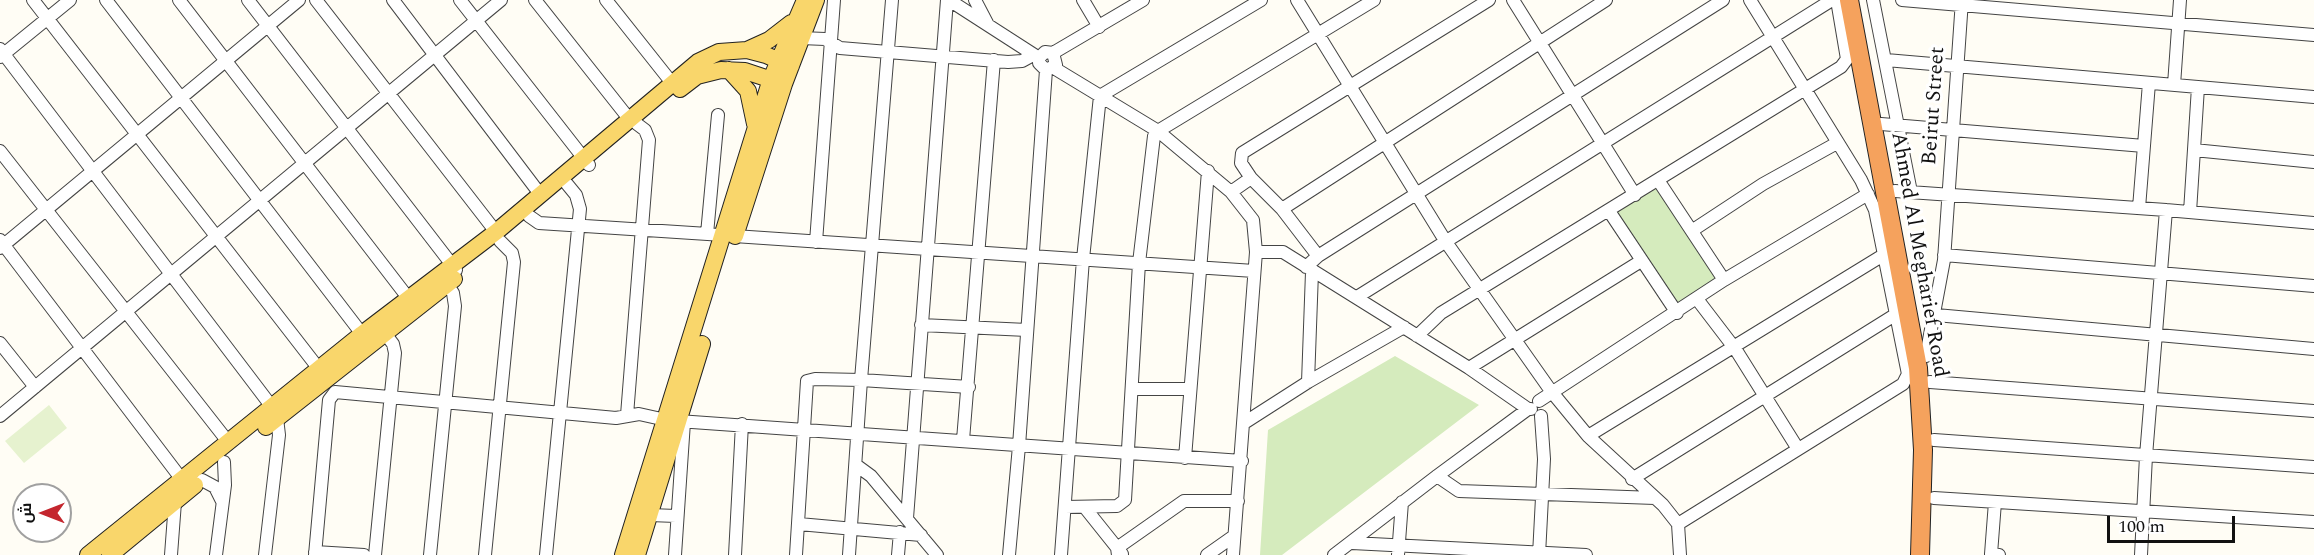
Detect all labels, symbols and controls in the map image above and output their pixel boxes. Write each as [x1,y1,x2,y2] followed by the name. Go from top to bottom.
[1918,46,1952,166] street label: Beirut Street
[1884,130,1952,380] street label: Ahmed Al Megharief Road
[12,483,72,543] north arrow
[14,503,38,523] text: ش
[2110,504,2238,542] scale bar
[2118,513,2165,540] text: 100 m

